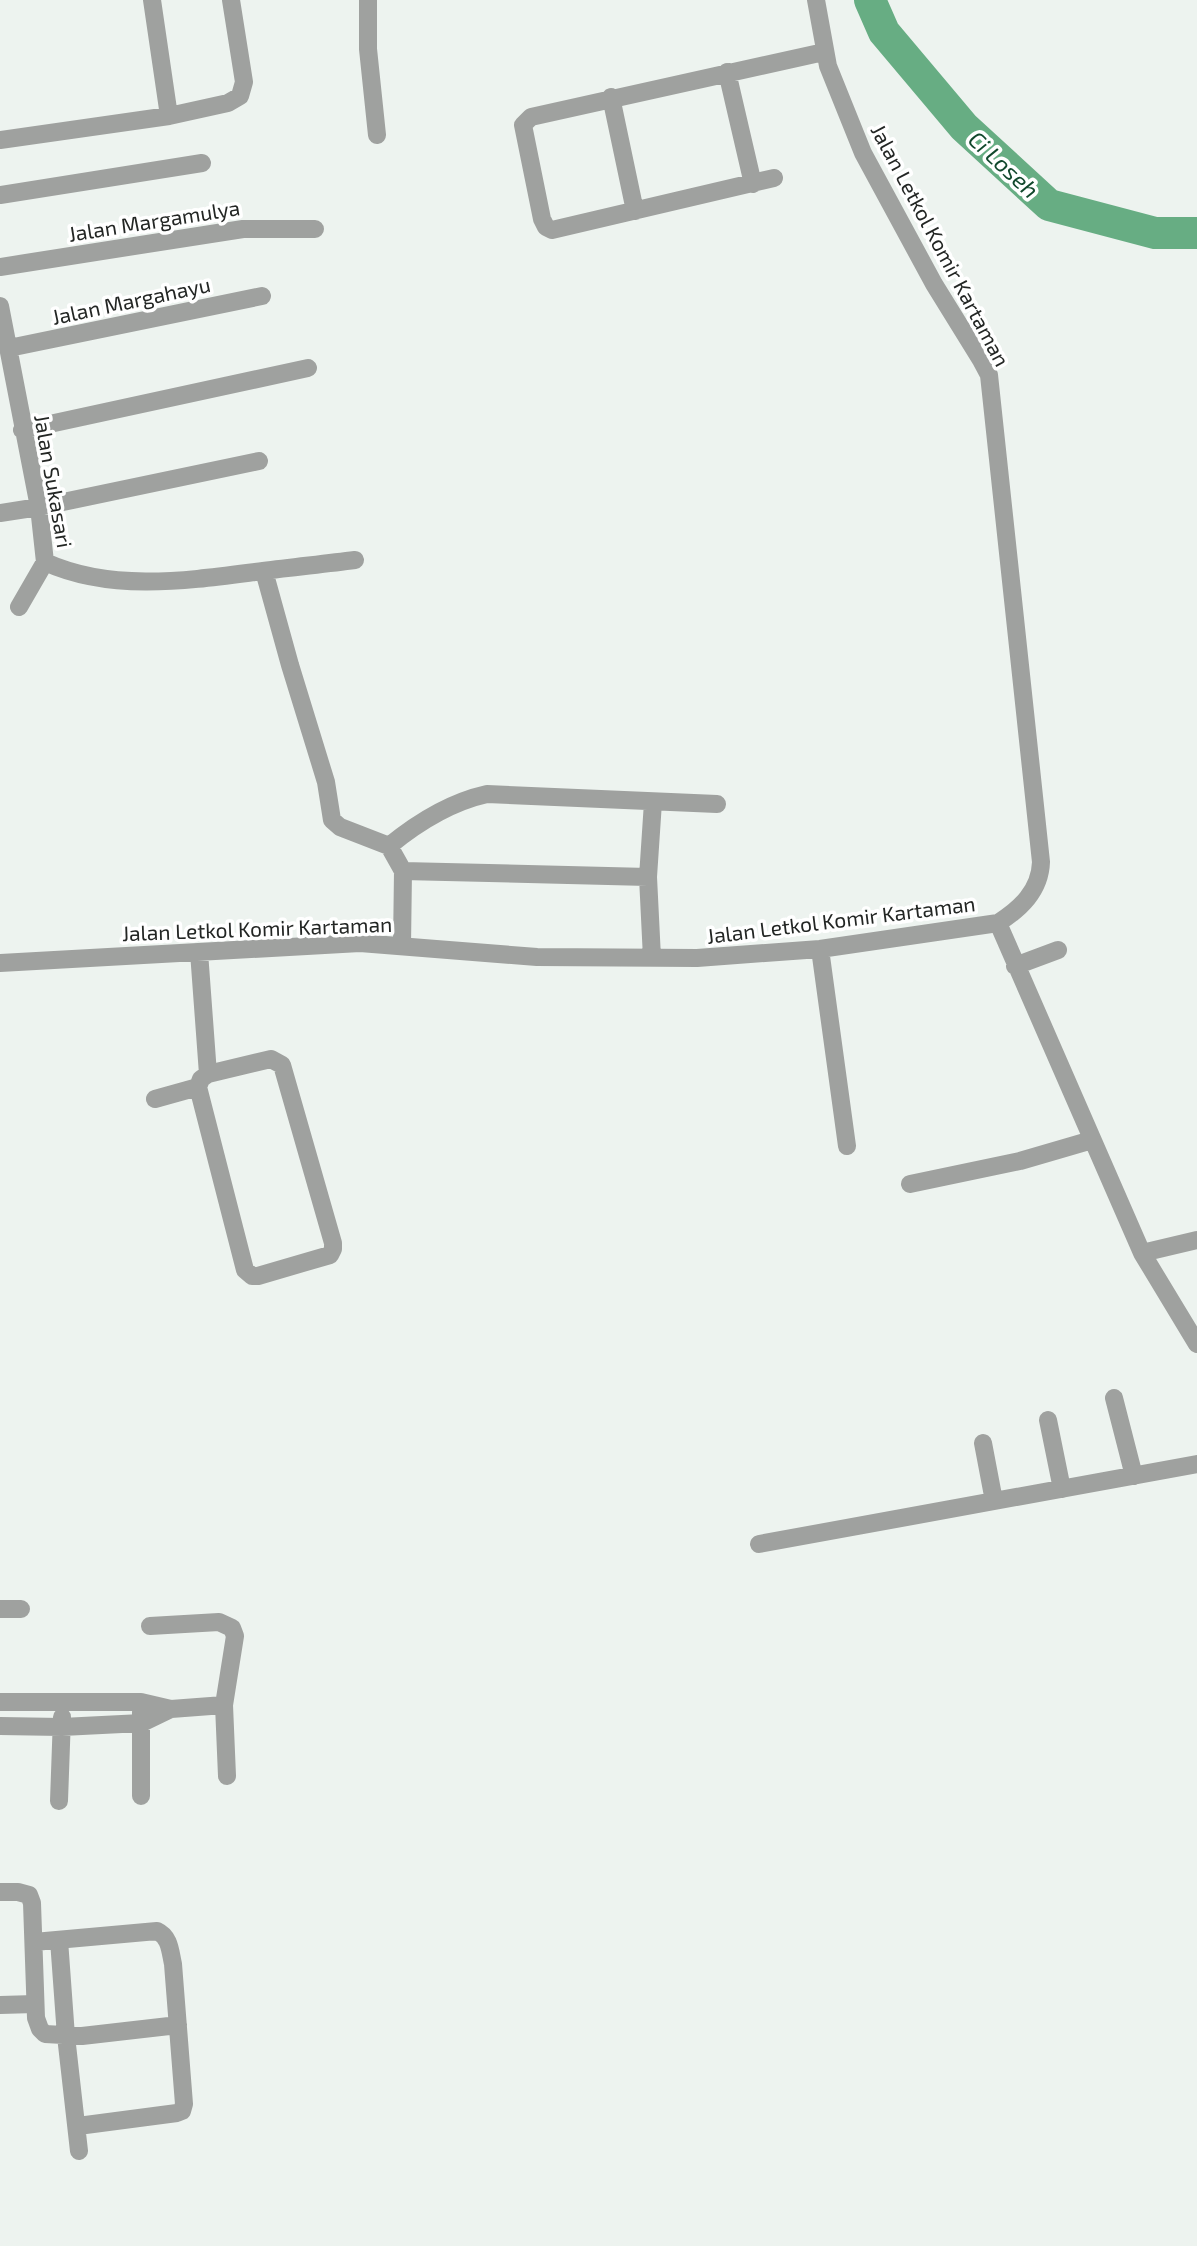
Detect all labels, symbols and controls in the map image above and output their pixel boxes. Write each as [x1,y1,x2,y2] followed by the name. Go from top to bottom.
[866,120,1016,370] street label: Jalan Letkol Komir Kartaman
[963,125,1045,203] water label: Ci Loseh
[66,194,242,246] street label: Jalan Margamulya
[49,271,213,329] street label: Jalan Margahayu
[30,412,78,550] street label: Jalan Sukasari
[705,890,977,948] street label: Jalan Letkol Komir Kartaman
[121,911,393,945] street label: Jalan Letkol Komir Kartaman

